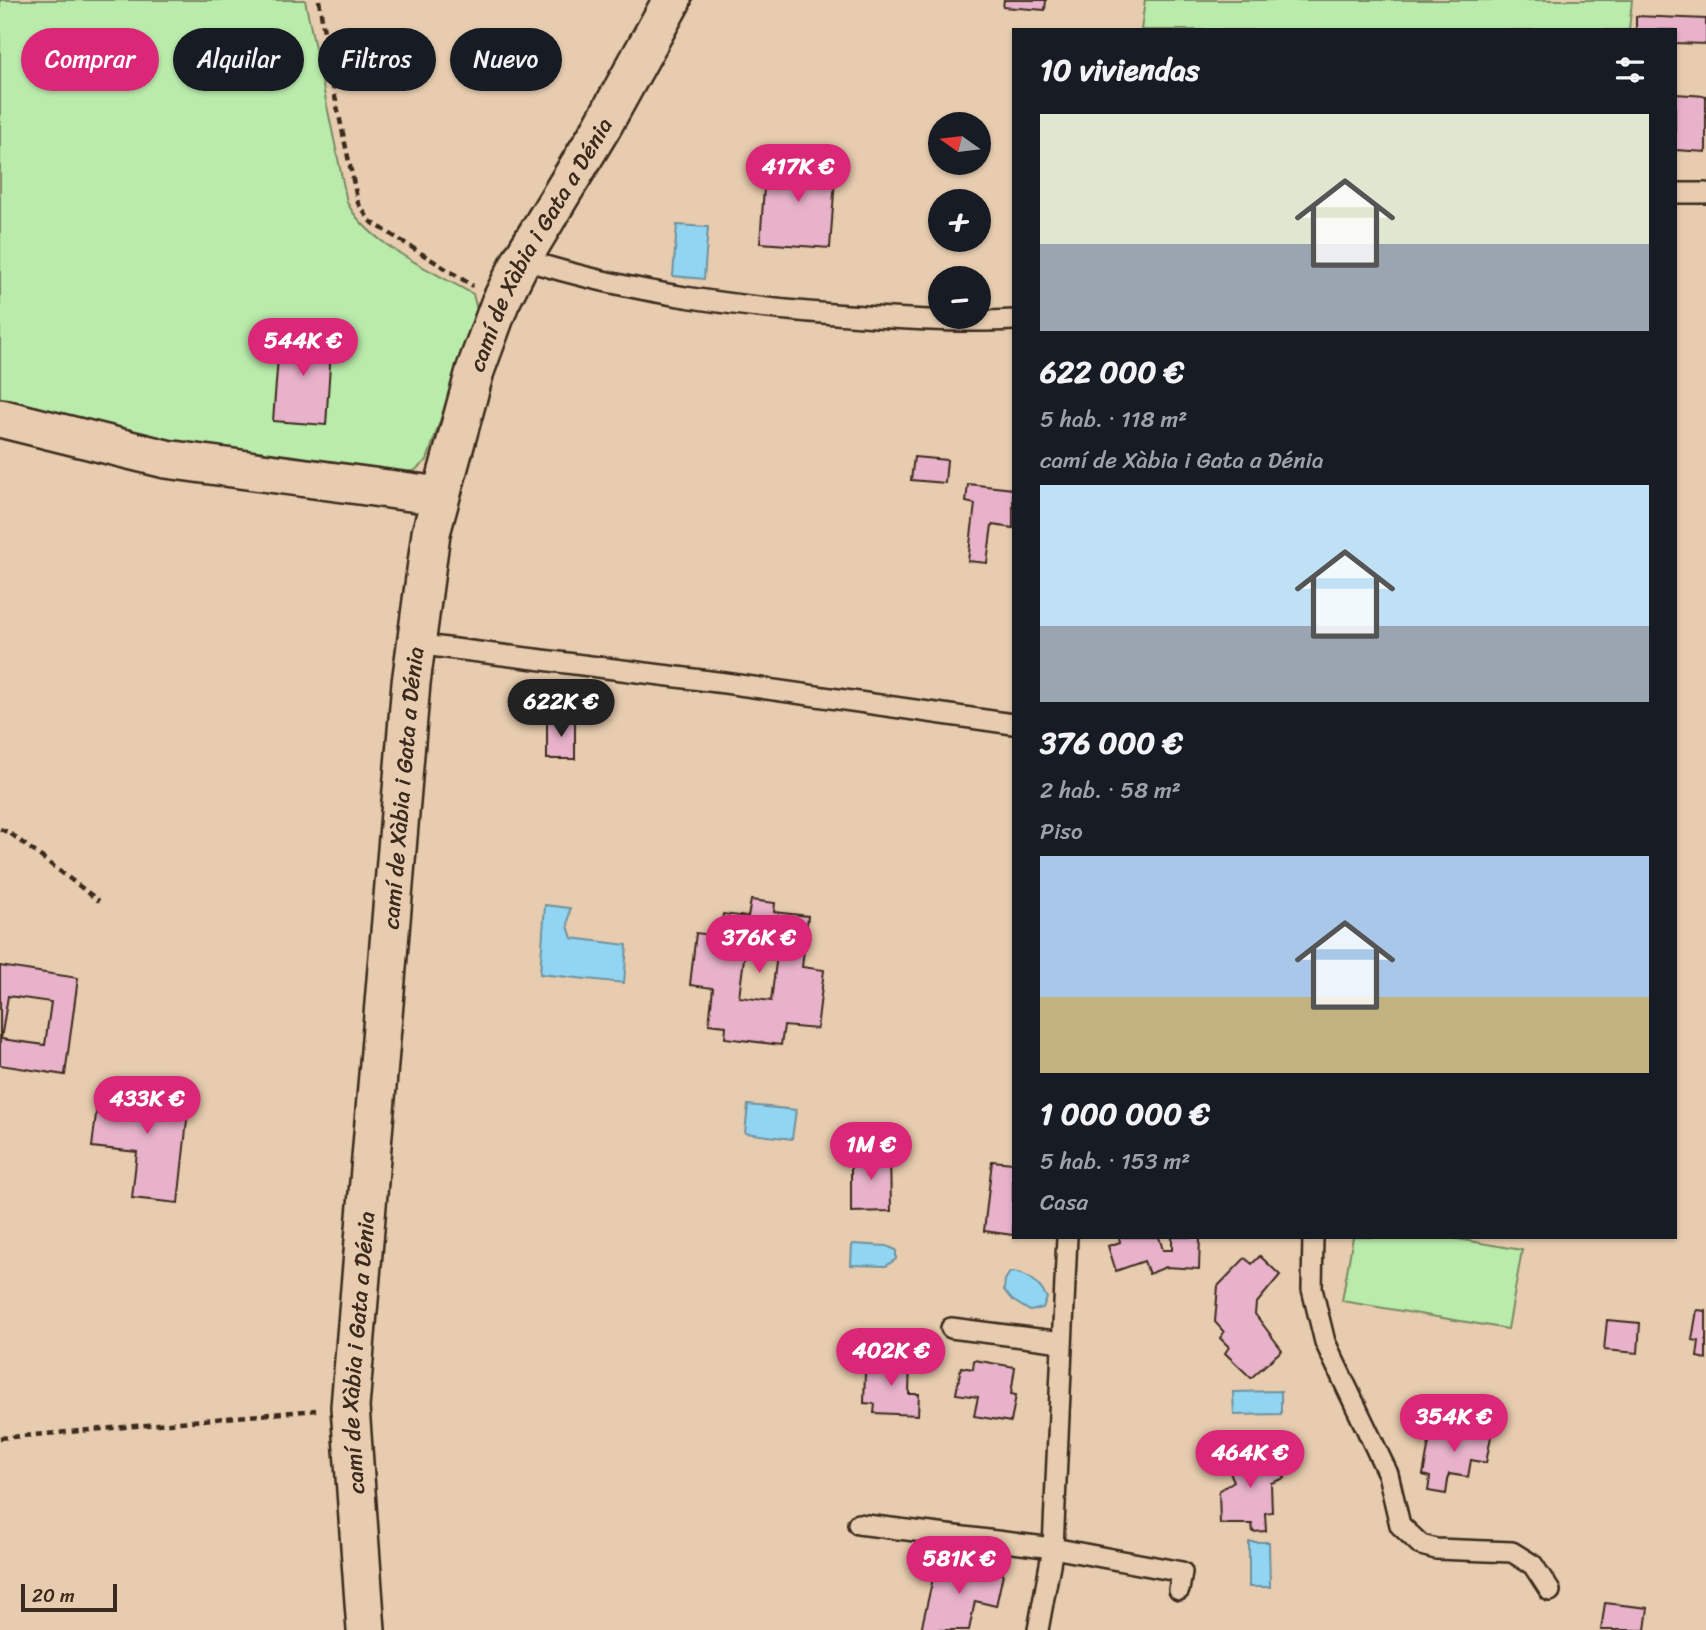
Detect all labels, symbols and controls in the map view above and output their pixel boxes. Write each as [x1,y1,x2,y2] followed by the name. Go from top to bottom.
[21,28,159,91] chip: Comprar
[173,28,304,91] chip: Alquilar
[318,28,436,91] chip: Filtros
[450,28,562,91] chip: Nuevo
[1040,43,1200,97] text: 10 viviendas
[1611,51,1649,89] icon: filters
[456,110,624,377] street label: camí de Xàbia i Gata a Dénia
[928,112,990,175] north arrow
[928,112,991,329] map controls
[741,144,855,204] pin: 417K €
[762,146,834,187] text: 417K €
[1282,160,1408,286] icon: home
[928,189,991,252] button: +
[928,266,991,329] button: −
[246,318,360,378] pin: 544K €
[264,320,342,361] text: 544K €
[1040,345,1184,399] text: 622 000 €
[1040,399,1187,440] text: 5 hab. · 118 m²
[1040,440,1324,481] text: camí de Xàbia i Gata a Dénia
[1282,531,1408,657] icon: home
[370,644,436,931] street label: camí de Xàbia i Gata a Dénia
[504,680,618,739] pin: 622K €
[524,681,598,722] text: 622K €
[1040,716,1183,770] text: 376 000 €
[1040,770,1181,811] text: 2 hab. · 58 m²
[1040,811,1083,852] text: Piso
[1282,902,1408,1028] icon: home
[702,916,816,975] pin: 376K €
[722,917,796,958] text: 376K €
[90,1076,204,1136] pin: 433K €
[110,1078,184,1119] text: 433K €
[1040,1087,1210,1141] text: 1 000 000 €
[830,1122,912,1182] pin: 1M €
[846,1124,896,1165] text: 1M €
[1040,1141,1190,1182] text: 5 hab. · 153 m²
[1040,1182,1088,1223] text: Casa
[329,1210,387,1496] street label: camí de Xàbia i Gata a Dénia
[834,1328,948,1388] pin: 402K €
[852,1330,930,1371] text: 402K €
[1397,1394,1511,1454] pin: 354K €
[1416,1396,1492,1437] text: 354K €
[1193,1430,1307,1490] pin: 464K €
[1211,1432,1289,1473] text: 464K €
[902,1536,1016,1596] pin: 581K €
[922,1538,996,1579] text: 581K €
[32,1579,75,1612] text: 20 m
[21,1581,117,1613] scale bar

